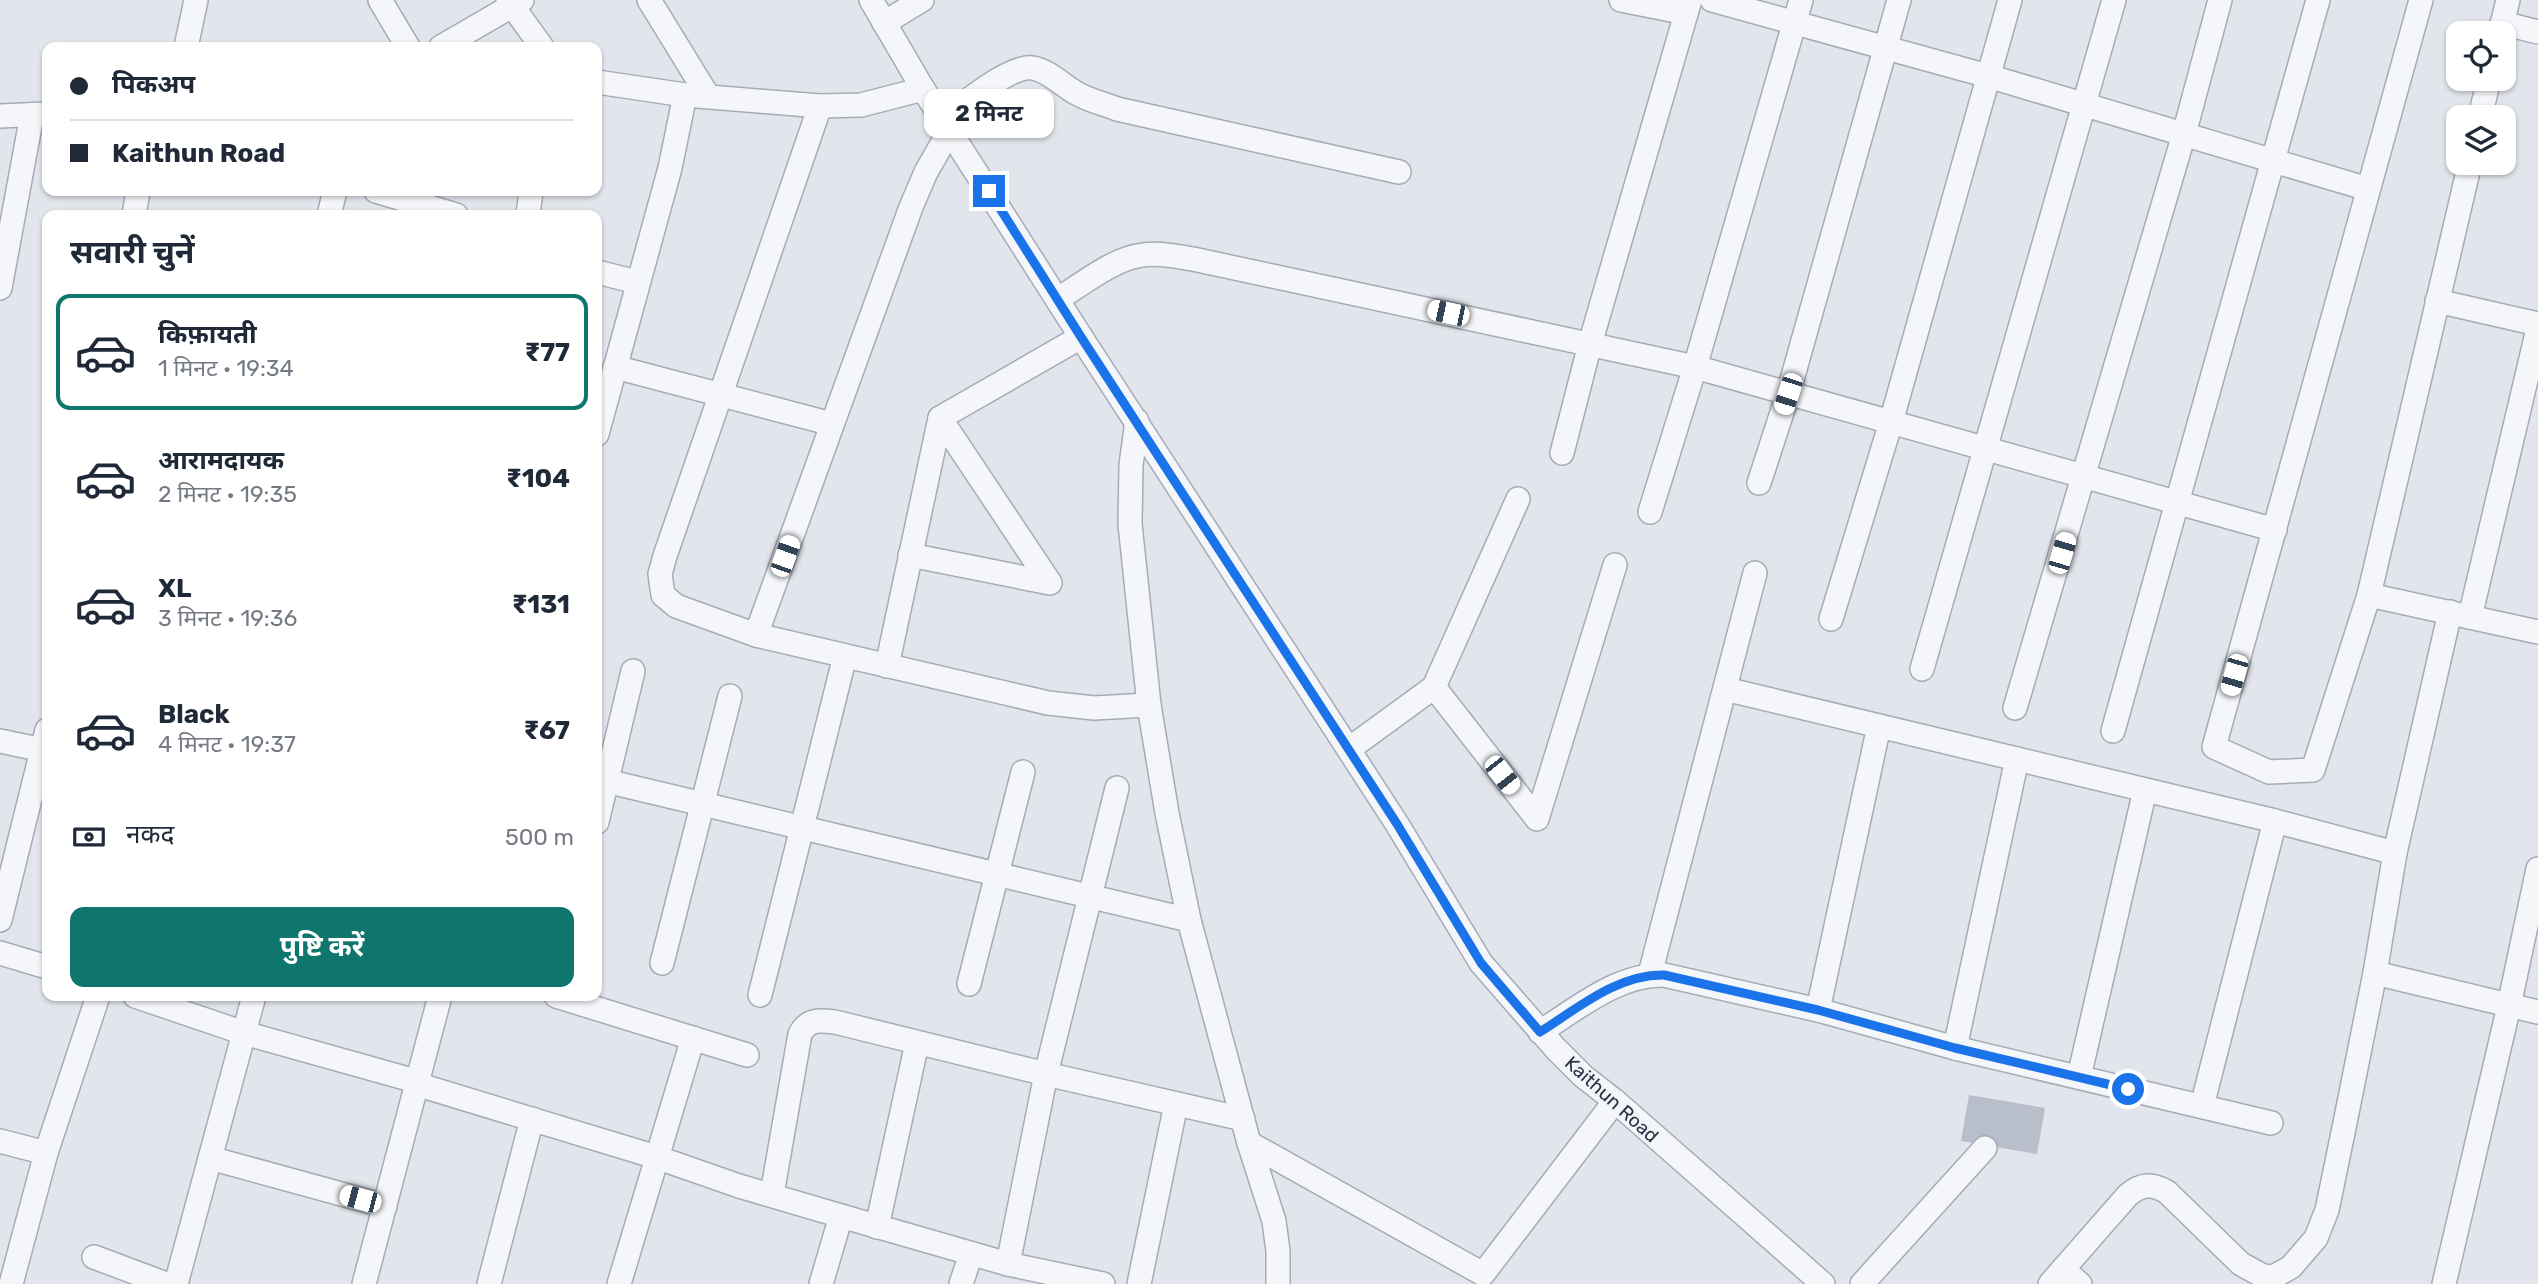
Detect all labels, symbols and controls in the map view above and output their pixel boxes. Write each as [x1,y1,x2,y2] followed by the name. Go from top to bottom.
[2446,21,2516,175] map controls
[2446,21,2516,91] button: locate
[112,69,195,100] text: पिकअप
[924,90,1054,138] callout: 2 मिनट
[955,99,1023,127] text: 2 मिनट
[2446,105,2516,175] button: layers
[112,138,285,169] text: Kaithun Road
[973,175,1005,207] route end
[70,233,195,271] text: सवारी चुनें
[1426,298,1471,328] car
[158,319,257,350] text: किफ़ायती
[74,321,137,384] icon: car
[525,337,570,368] text: ₹77
[158,354,294,382] text: 1 मिनट · 19:34
[1772,371,1805,417] car
[158,445,284,476] text: आरामदायक
[74,447,137,510] icon: car
[506,463,570,494] text: ₹104
[158,480,297,508] text: 2 मिनट · 19:35
[2047,530,2078,576] car
[768,533,803,579] car
[74,573,137,636] icon: car
[158,573,191,604] text: XL
[512,589,570,620] text: ₹131
[158,604,297,632] text: 3 मिनट · 19:36
[2219,652,2250,698] car
[74,699,137,762] icon: car
[158,699,230,730] text: Black
[523,715,570,746] text: ₹67
[158,730,296,758] text: 4 मिनट · 19:37
[1481,752,1524,798] car
[70,818,108,856] icon: cash
[126,819,174,850] text: नकद
[505,823,574,851] text: 500 m
[70,907,574,987] button: पुष्टि करें
[1560,1051,1663,1147] street label: Kaithun Road
[2112,1073,2144,1105] route start
[337,1183,384,1215] car

